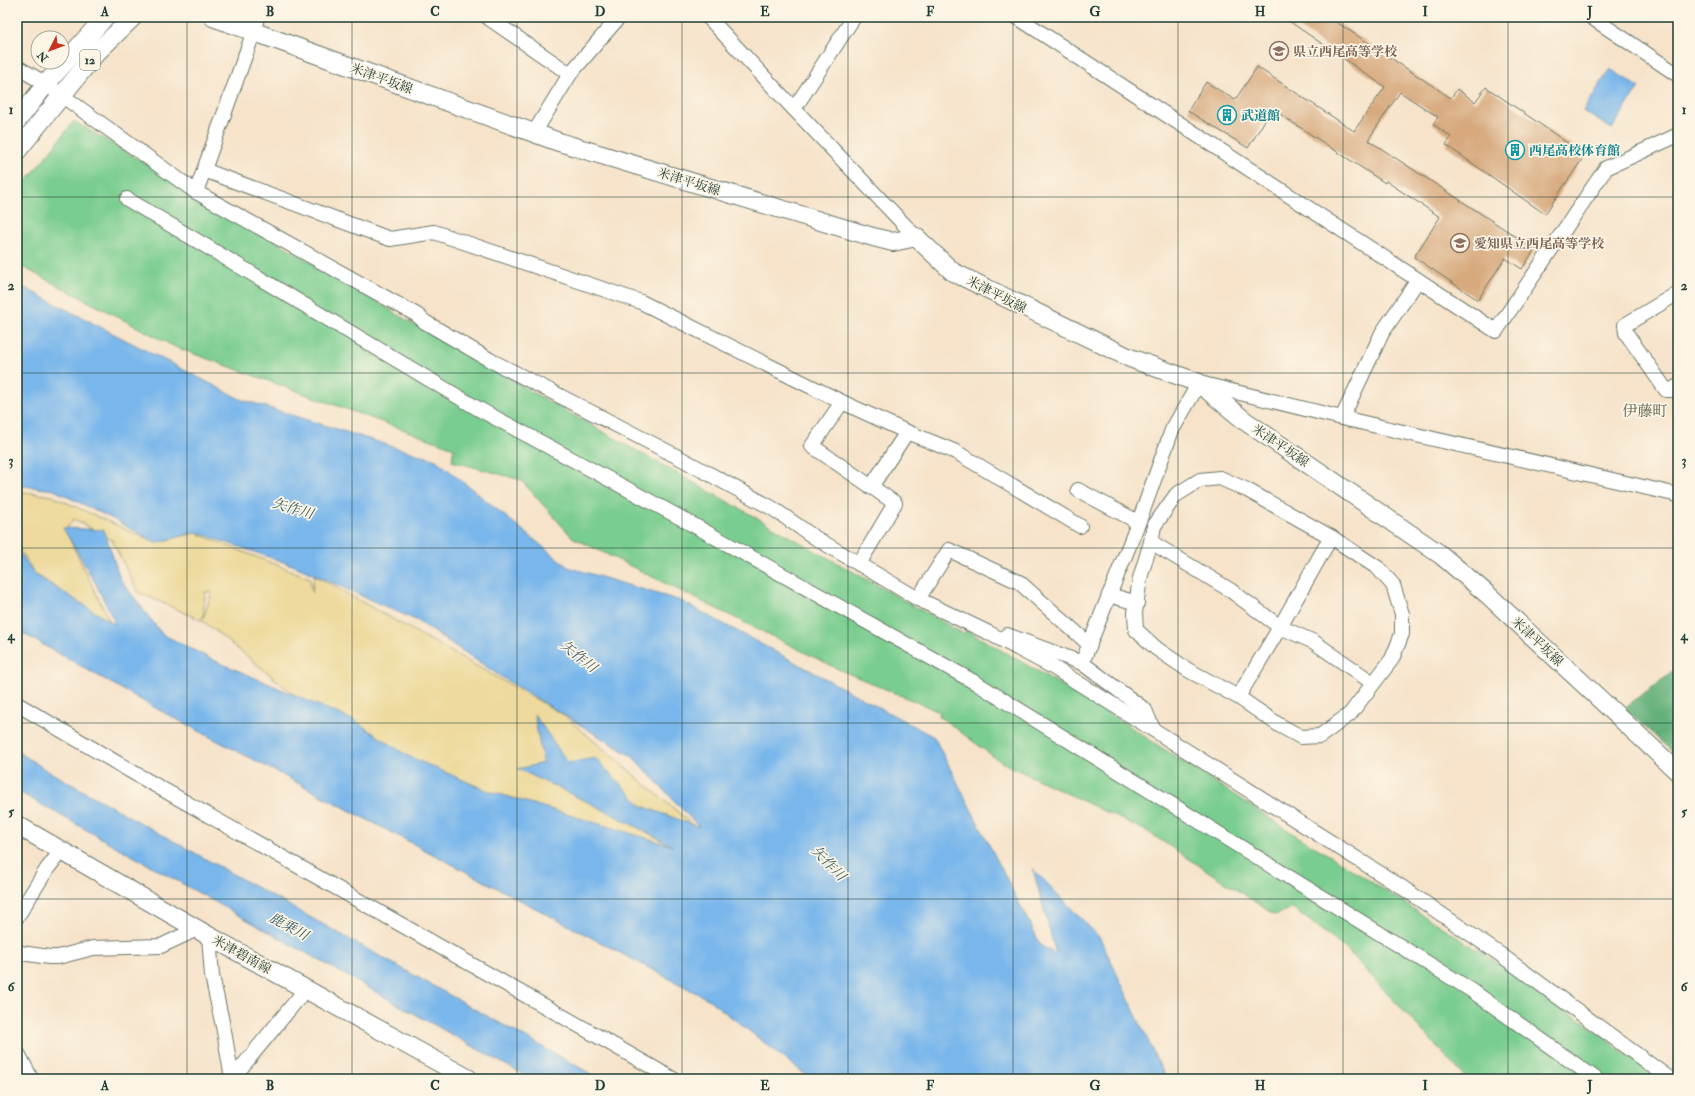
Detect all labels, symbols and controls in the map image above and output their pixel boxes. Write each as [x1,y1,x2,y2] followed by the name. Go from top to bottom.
[100,4,110,20] text: A
[266,4,274,20] text: B
[430,4,440,20] text: C
[595,4,606,20] text: D
[760,4,770,20] text: E
[926,4,935,20] text: F
[1090,4,1101,20] text: G
[1255,4,1266,20] text: H
[1422,4,1428,20] text: I
[1586,4,1593,21] text: J
[30,30,70,70] north arrow
[1268,40,1290,62] school or university icon: 県立西尾高等学校
[1293,44,1398,60] place label: 県立西尾高等学校
[34,47,52,65] text: N
[80,50,100,70] road number: 12
[348,60,415,98] street label: 米津平坂線
[9,102,14,118] text: 1
[1682,102,1687,118] text: 1
[1216,104,1238,126] building icon: 武道館
[1241,108,1280,124] place label: 武道館
[1504,139,1526,161] building icon: 西尾高校体育館
[1529,143,1620,159] place label: 西尾高校体育館
[655,165,722,199] street label: 米津平坂線
[1449,232,1471,254] school or university icon: 愛知県立西尾高等学校
[1474,236,1605,252] place label: 愛知県立西尾高等学校
[964,273,1029,317] street label: 米津平坂線
[8,278,15,294] text: 2
[1681,278,1688,294] text: 2
[1622,402,1668,421] district label: 伊藤町
[1249,421,1312,471] street label: 米津平坂線
[9,453,14,469] text: 3
[1682,453,1687,469] text: 3
[270,494,317,523] water label: 矢作川
[1508,614,1567,670] street label: 米津平坂線
[6,628,15,644] text: 4
[1679,628,1688,644] text: 4
[557,637,602,677] water label: 矢作川
[8,804,14,820] text: 5
[1681,804,1687,820] text: 5
[808,842,851,886] water label: 矢作川
[266,909,313,945] water label: 鹿乗川
[209,932,274,978] street label: 米津碧南線
[8,979,16,995] text: 6
[1681,979,1689,995] text: 6
[100,1078,110,1094] text: A
[266,1078,274,1094] text: B
[430,1078,440,1094] text: C
[595,1078,606,1094] text: D
[760,1078,770,1094] text: E
[926,1078,935,1094] text: F
[1090,1078,1101,1094] text: G
[1255,1078,1266,1094] text: H
[1422,1078,1428,1094] text: I
[1586,1078,1593,1095] text: J

